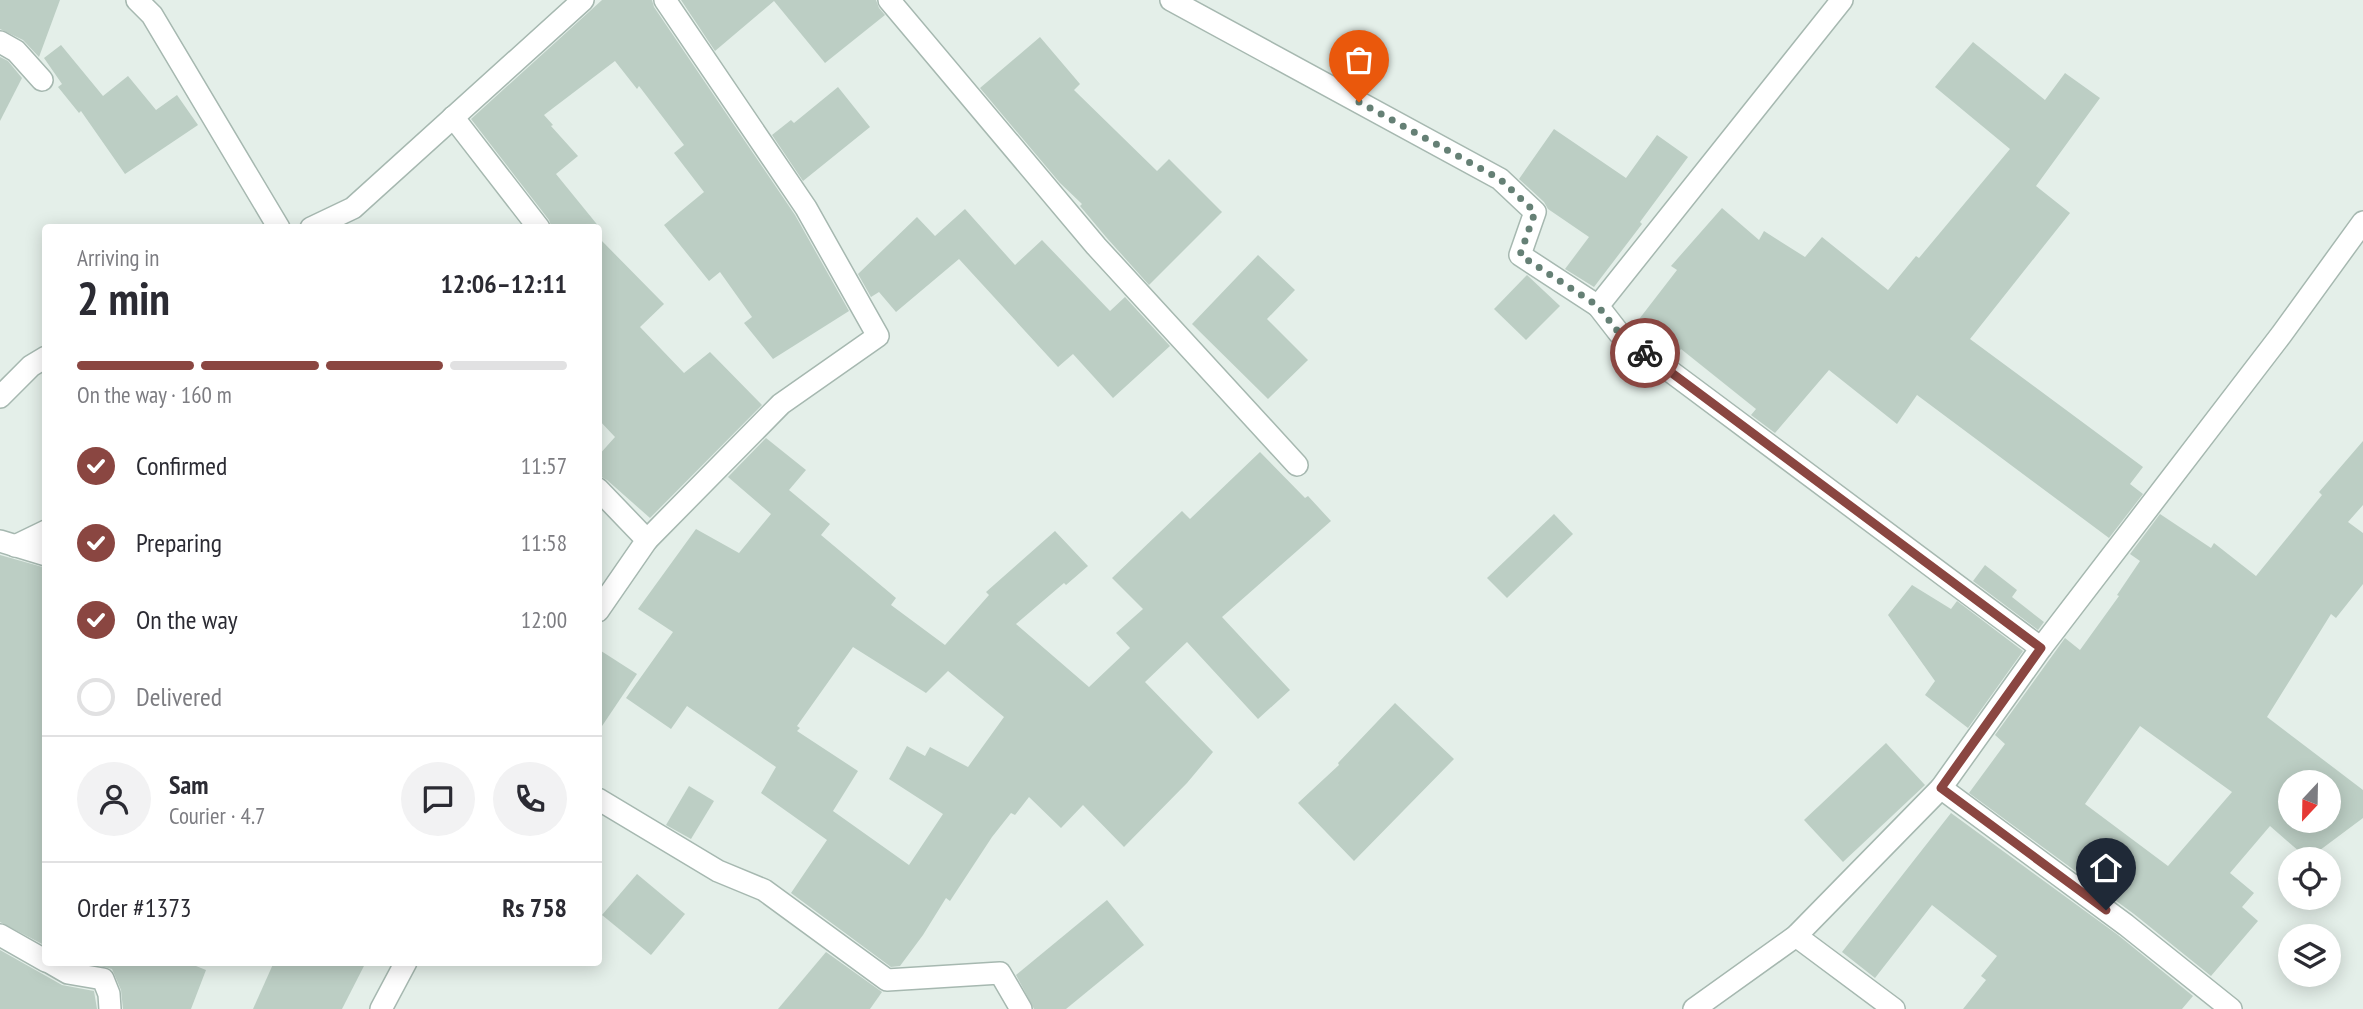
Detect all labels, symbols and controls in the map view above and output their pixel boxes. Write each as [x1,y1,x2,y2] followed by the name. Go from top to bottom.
[1329,30,1389,102] pin
[1340,41,1378,79] icon: bag
[77,243,159,272] text: Arriving in
[440,267,567,300] text: 12:06–12:11
[77,268,170,328] text: 2 min
[1610,318,1680,388] courier
[1626,334,1664,372] icon: bike
[77,380,232,409] text: On the way · 160 m
[77,447,115,485] icon: check
[136,449,227,482] text: Confirmed
[521,451,567,480] text: 11:57
[77,524,115,562] icon: check
[136,526,222,559] text: Preparing
[521,528,567,557] text: 11:58
[77,601,115,639] icon: check
[136,603,238,636] text: On the way
[521,605,567,634] text: 12:00
[136,680,222,713] text: Delivered
[77,762,151,836] button: person
[401,762,475,836] button: chat
[493,762,567,836] button: phone
[169,768,208,801] text: Sam
[2278,770,2342,833] north arrow
[2278,770,2341,987] map controls
[169,801,265,830] text: Courier · 4.7
[2076,838,2136,910] pin
[2278,847,2341,910] button: locate
[2087,849,2125,887] icon: home
[77,891,192,924] text: Order #1373
[502,891,567,924] text: Rs 758
[2278,924,2341,987] button: layers

